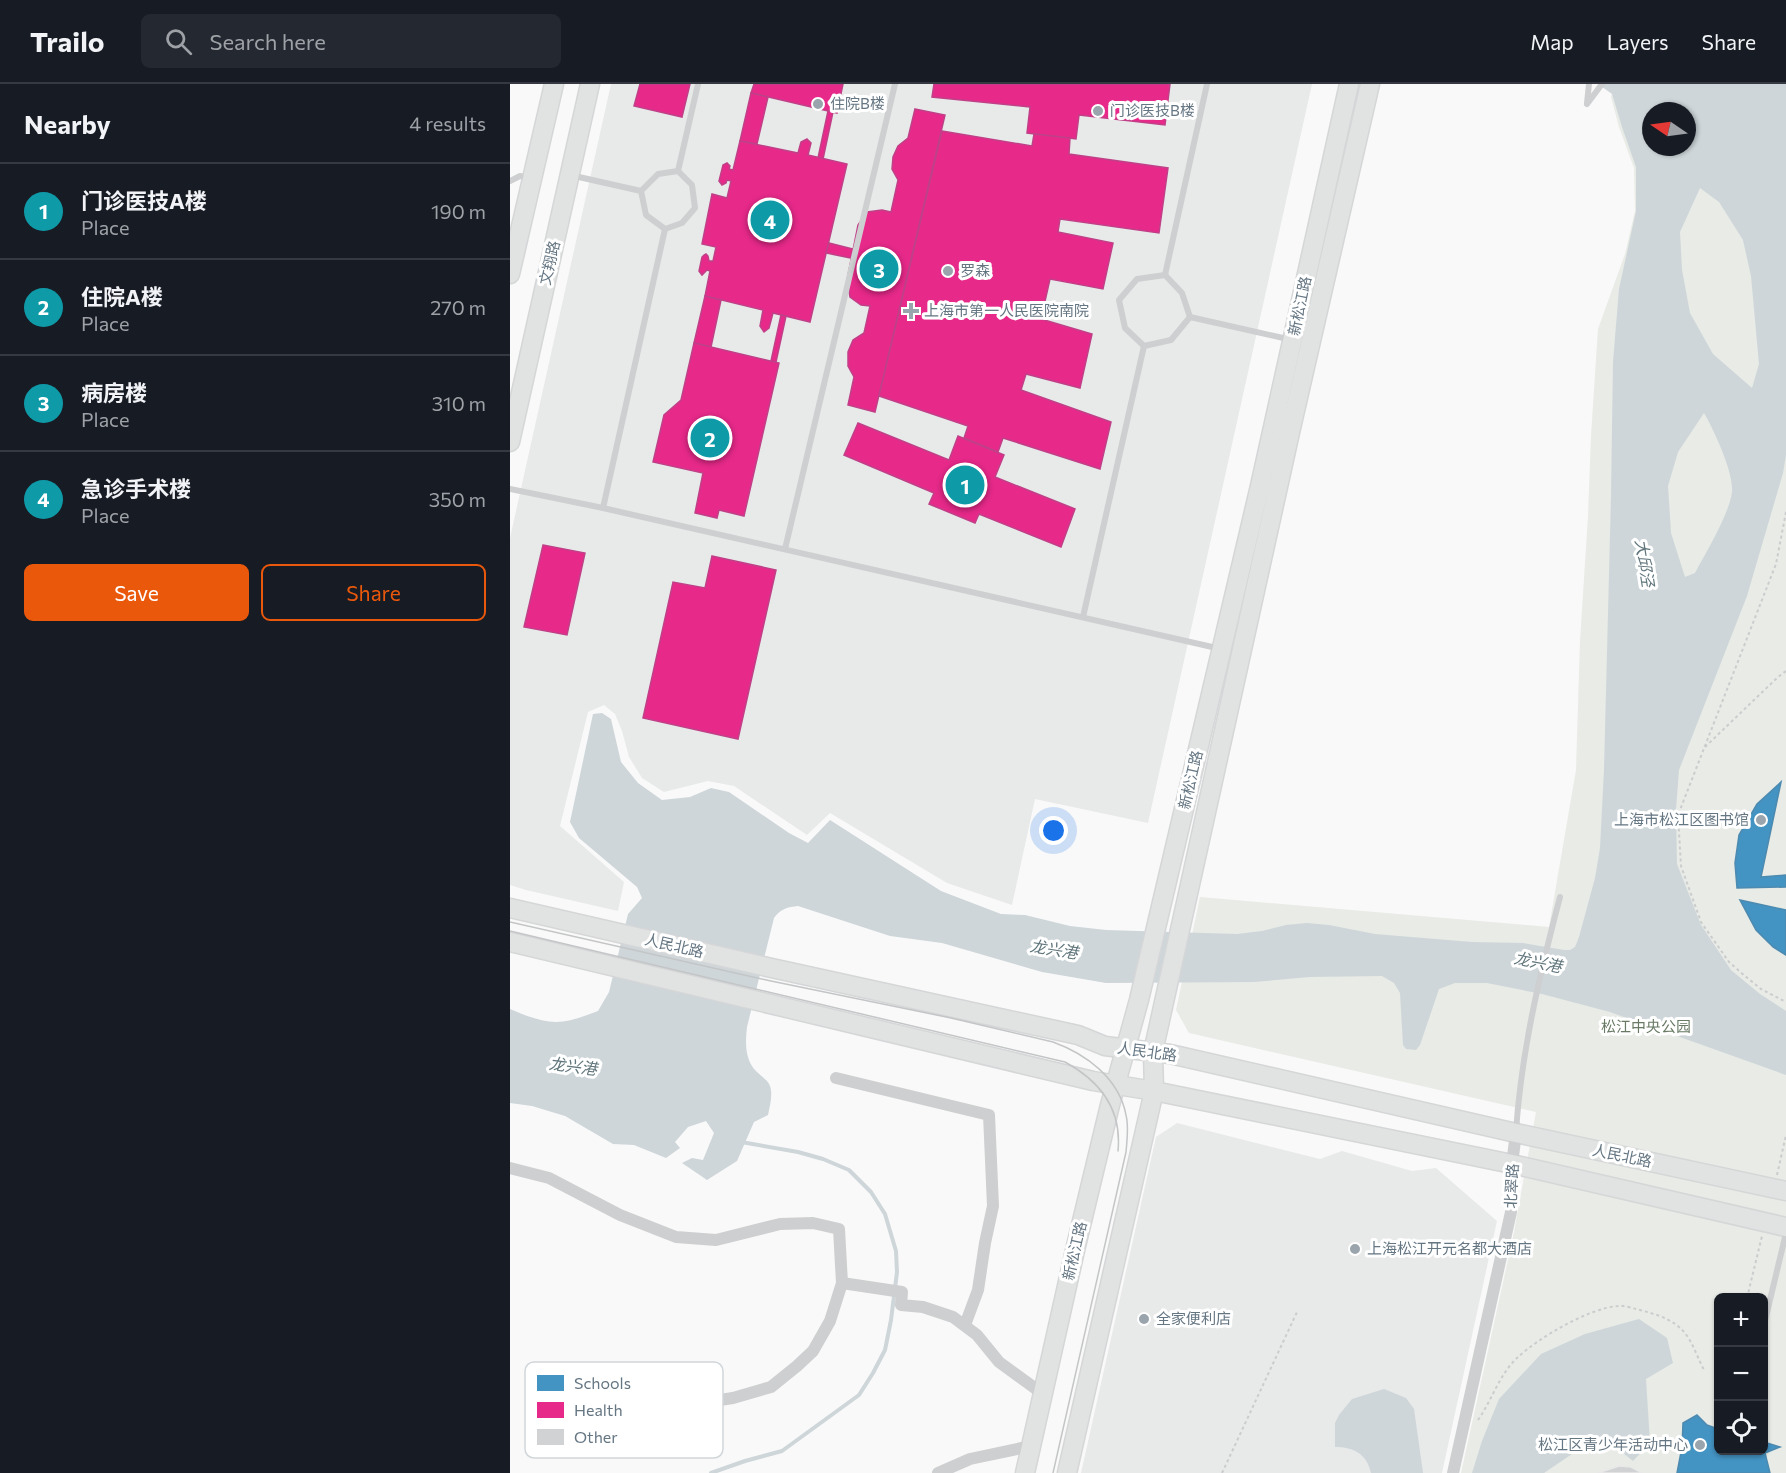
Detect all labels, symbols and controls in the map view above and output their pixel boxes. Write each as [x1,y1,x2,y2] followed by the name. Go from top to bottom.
[141,14,561,68] search box
[30,24,105,58] text: Trailo
[162,25,195,58] icon: search
[210,28,326,55] text: Search here
[1530,29,1574,54] text: Map
[1607,29,1669,54] text: Layers
[1702,29,1756,54] text: Share
[830,94,885,112] place label: 住院B楼
[811,97,825,111] marker: 住院B楼
[1110,101,1195,119] place label: 门诊医技B楼
[1642,102,1696,156] north arrow
[1091,104,1105,118] marker: 门诊医技B楼
[24,108,111,139] text: Nearby
[409,111,486,135] text: 4 results
[81,187,207,214] text: 门诊医技A楼
[750,198,790,242] pin: 4
[39,199,48,223] text: 1
[431,199,486,223] text: 190 m
[81,215,130,239] text: Place
[535,239,563,287] street label: 文翔路
[860,246,898,291] pin: 3
[960,261,990,279] place label: 罗森
[941,264,955,278] marker: 罗森
[1284,275,1314,337] street label: 新松江路
[81,283,163,310] text: 住院A楼
[38,295,49,319] text: 2
[430,295,486,319] text: 270 m
[924,301,1089,319] place label: 上海市第一人民医院南院
[902,302,920,320] marker: 上海市第一人民医院南院
[81,311,130,335] text: Place
[81,379,147,406] text: 病房楼
[38,391,49,415] text: 3
[432,391,486,415] text: 310 m
[81,407,130,431] text: Place
[690,416,730,460] pin: 2
[946,462,984,508] pin: 1
[81,475,191,502] text: 急诊手术楼
[37,487,50,511] text: 4
[429,487,486,511] text: 350 m
[81,503,130,527] text: Place
[1632,538,1659,590] water label: 大邱泾
[24,564,249,621] button: Save
[261,564,486,621] button: Share
[1175,749,1206,811] street label: 新松江路
[1614,810,1749,828] place label: 上海市松江区图书馆
[1754,813,1768,827] marker: 上海市松江区图书馆
[1039,816,1068,845] your location
[643,930,705,961] street label: 人民北路
[1029,935,1081,962] water label: 龙兴港
[1513,948,1565,976] water label: 龙兴港
[1601,1017,1691,1035] park label: 松江中央公园
[1116,1038,1178,1064] street label: 人民北路
[548,1053,600,1078] water label: 龙兴港
[1591,1140,1653,1170] street label: 人民北路
[1501,1163,1521,1209] street label: 北翠路
[1059,1220,1090,1282] street label: 新松江路
[1367,1239,1532,1257] place label: 上海松江开元名都大酒店
[1348,1242,1362,1256] marker: 上海松江开元名都大酒店
[1714,1293,1768,1455] map controls
[1714,1293,1768,1347] button: +
[1156,1309,1231,1327] place label: 全家便利店
[1137,1312,1151,1326] marker: 全家便利店
[1714,1347,1768,1401] button: −
[525,1362,723,1458] legend
[574,1373,631,1392] text: Schools
[574,1400,623,1419] text: Health
[1714,1401,1768,1455] button: locate
[574,1427,618,1446] text: Other
[1538,1435,1688,1453] place label: 松江区青少年活动中心
[1693,1438,1707,1452] marker: 松江区青少年活动中心

